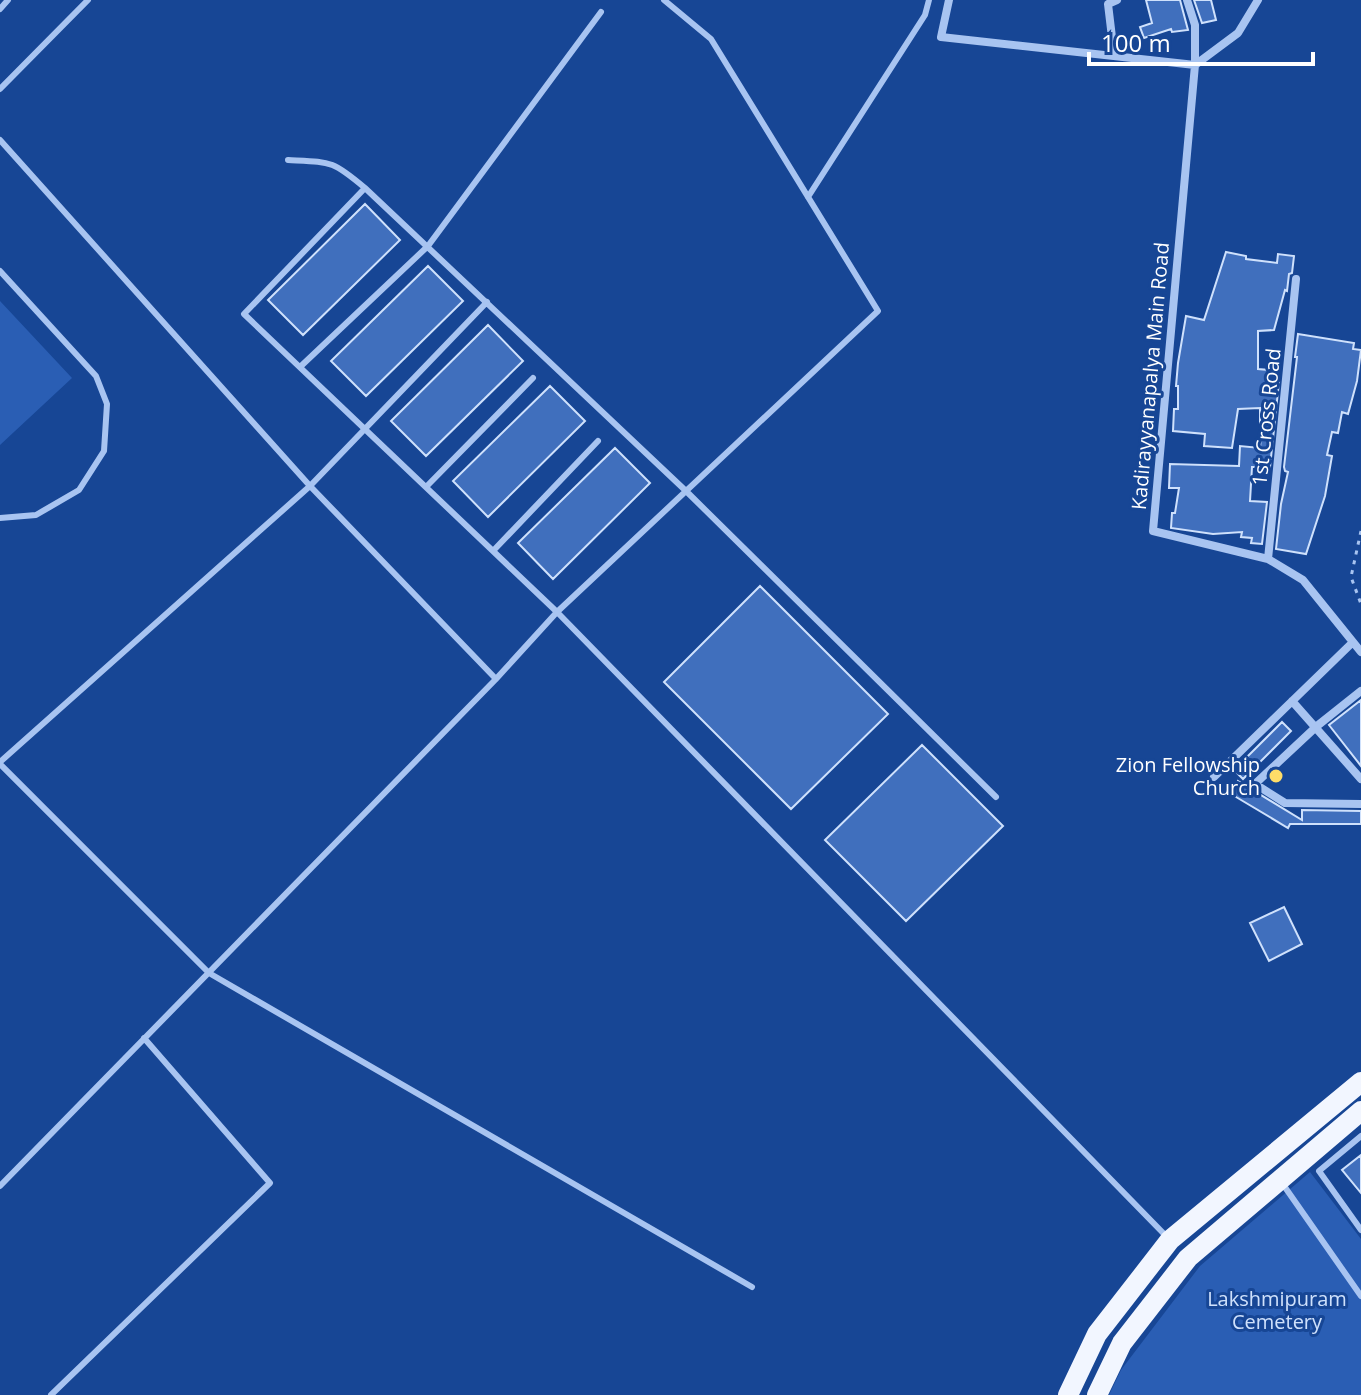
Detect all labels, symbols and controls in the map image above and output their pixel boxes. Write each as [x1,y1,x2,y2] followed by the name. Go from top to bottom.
[1089,16,1313,66] scale bar
[1101,26,1171,59] text: 100 m
[1125,241,1175,511] street label: Kadirayyanapalya Main Road
[1245,347,1287,487] street label: 1st Cross Road
[1116,751,1260,801] place label: Zion Fellowship Church
[1267,767,1285,785] marker: Zion Fellowship Church
[1207,1285,1347,1335] park label: Lakshmipuram Cemetery

